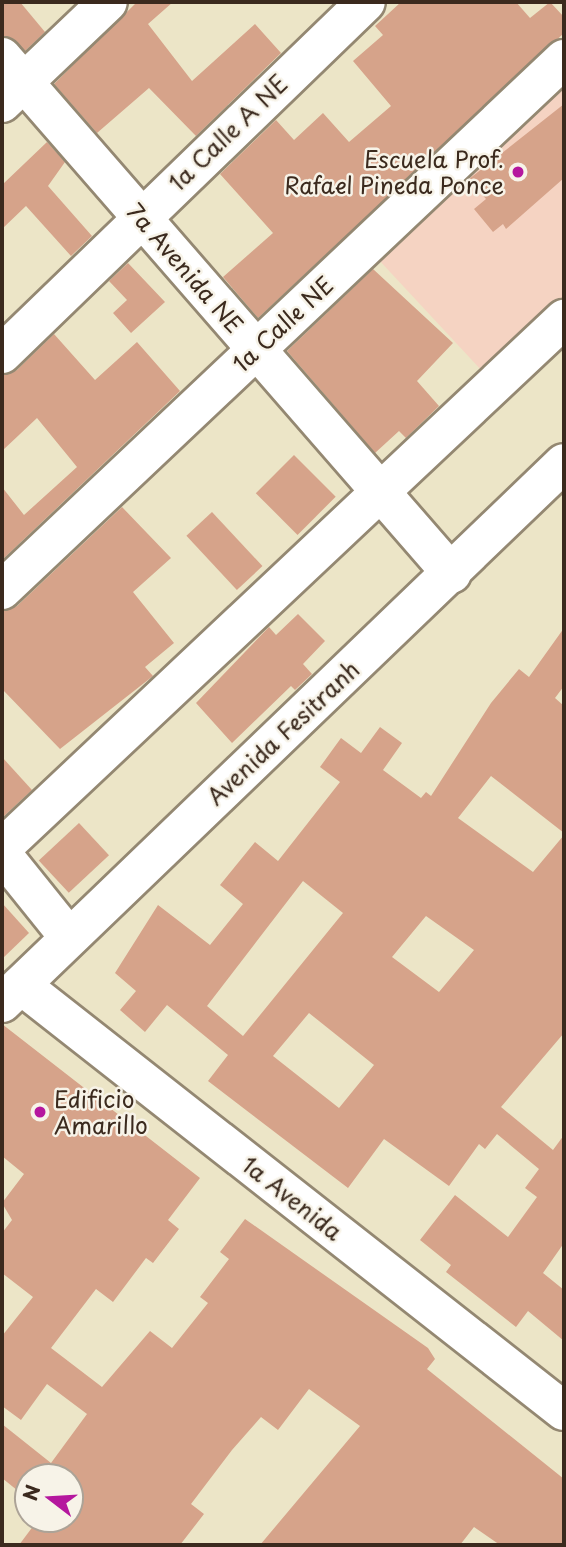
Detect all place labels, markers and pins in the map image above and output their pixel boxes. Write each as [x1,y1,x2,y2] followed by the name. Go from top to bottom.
[281,145,504,199] place label: Escuela Prof. Rafael Pineda Ponce
[510,164,526,180] marker: Escuela Prof. Rafael Pineda Ponce
[54,1085,148,1139] place label: Edificio Amarillo
[32,1104,48,1120] marker: Edificio Amarillo

